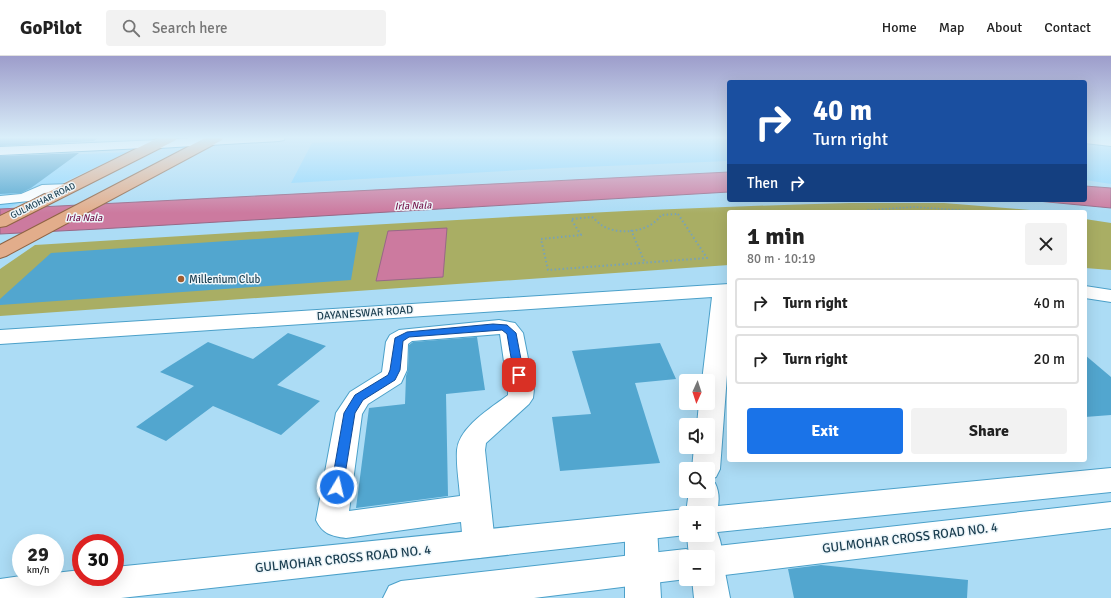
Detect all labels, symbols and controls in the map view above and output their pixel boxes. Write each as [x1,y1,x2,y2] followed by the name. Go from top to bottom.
[106,10,386,46] search box
[20,16,82,40] text: GoPilot
[120,17,142,39] icon: search
[152,19,228,37] text: Search here
[882,19,917,36] text: Home
[939,19,964,36] text: Map
[986,19,1022,36] text: About
[1044,19,1091,36] text: Contact
[813,94,872,128] text: 40 m
[747,96,799,148] icon: right
[813,128,888,150] text: Turn right
[786,172,808,194] icon: right
[747,174,778,192] text: Then
[9,180,77,222] street label: GULMOHAR ROAD
[394,199,432,213] water label: Irla Nala
[66,212,103,224] water label: Irla Nala
[747,221,805,251] text: 1 min
[1025,223,1067,265] button: close
[747,251,816,267] text: 80 m · 10:19
[189,273,261,286] place label: Millenium Club
[176,274,186,284] marker: Millenium Club
[749,292,771,314] icon: right
[783,294,848,312] text: Turn right
[1034,294,1065,312] text: 40 m
[316,303,414,323] street label: DAYANESWAR ROAD
[749,348,771,370] icon: right
[783,350,848,368] text: Turn right
[1034,350,1065,368] text: 20 m
[502,358,536,392] pin
[508,364,530,386] icon: arrive
[679,374,715,410] north arrow
[679,374,715,586] map controls
[747,408,903,454] button: Exit
[911,408,1067,454] button: Share
[679,418,715,454] button: sound
[679,462,715,498] button: search
[316,466,358,508] position arrow
[679,506,715,542] button: +
[821,519,999,557] street label: GULMOHAR CROSS ROAD NO. 4
[72,534,124,586] speed limit sign: 30
[27,542,49,567] text: 29
[254,542,432,576] street label: GULMOHAR CROSS ROAD NO. 4
[679,550,715,586] button: −
[27,564,49,576] text: km/h

